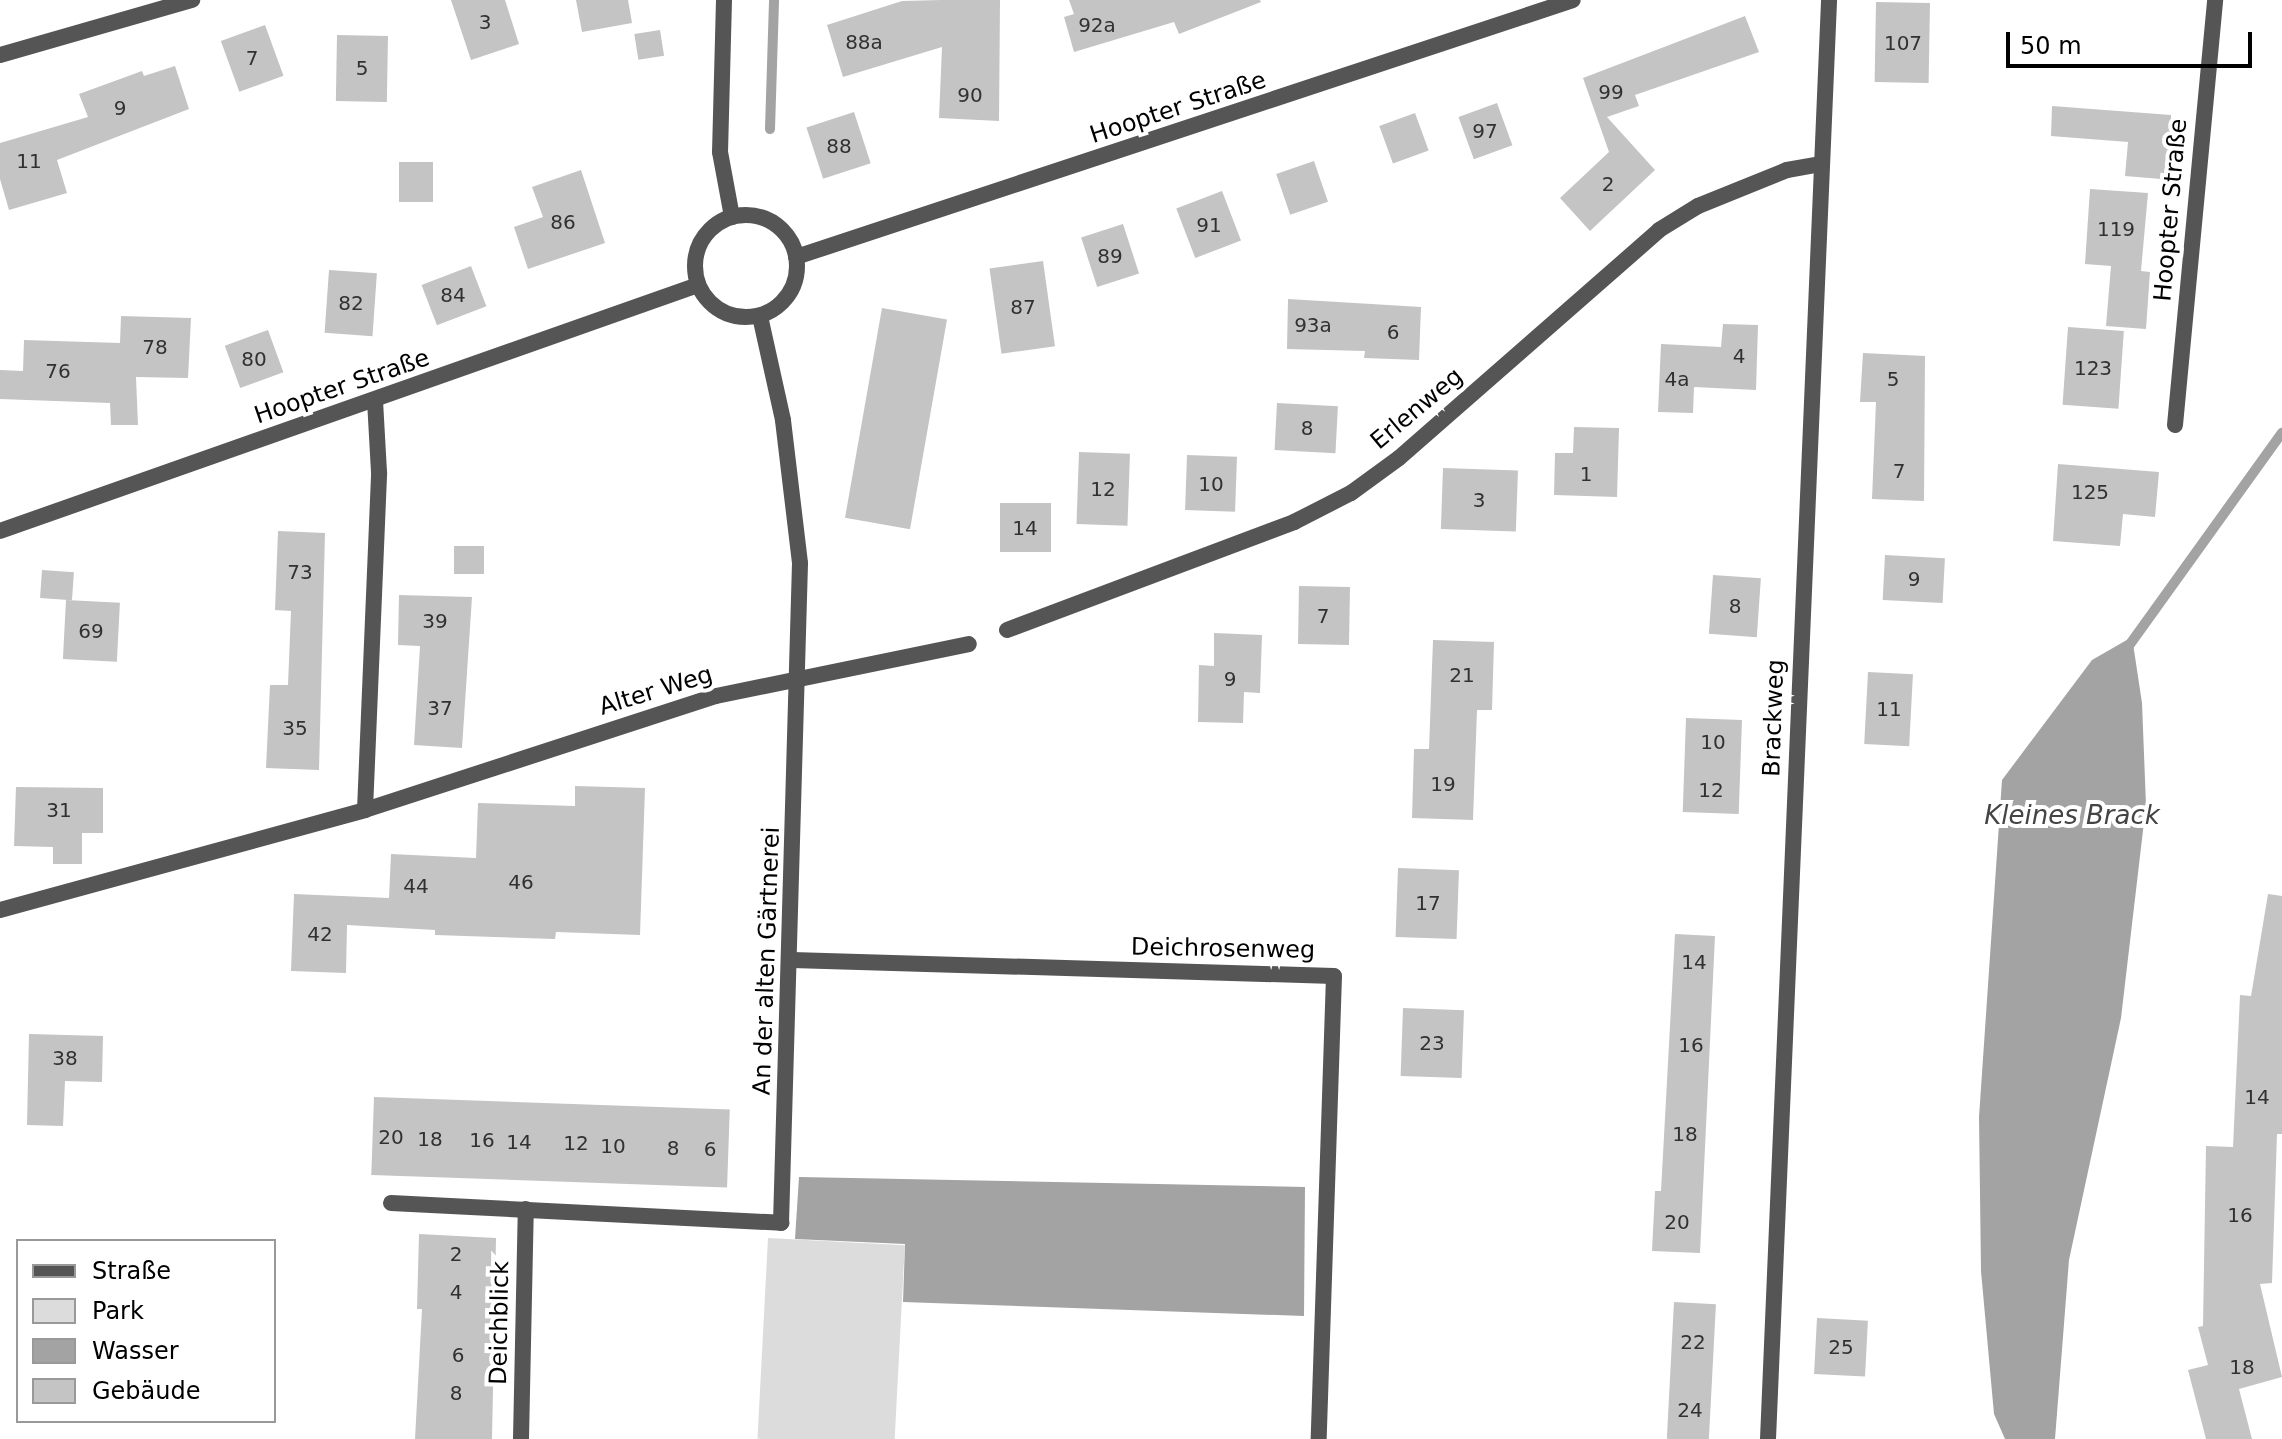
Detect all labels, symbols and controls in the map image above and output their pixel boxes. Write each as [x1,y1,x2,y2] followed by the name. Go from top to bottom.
[479,10,491,34] house number: 3
[1078,13,1116,37] house number: 92a
[2010,16,2256,66] scale bar
[845,30,883,54] house number: 88a
[1884,31,1922,55] house number: 107
[2020,32,2082,60] text: 50 m
[246,46,258,70] house number: 7
[356,56,368,80] house number: 5
[1086,66,1270,150] street label: Hoopter Straße
[1598,80,1624,104] house number: 99
[957,83,983,107] house number: 90
[114,96,126,120] house number: 9
[2149,117,2193,303] street label: Hoopter Straße
[1472,119,1498,143] house number: 97
[826,134,852,158] house number: 88
[16,149,42,173] house number: 11
[1602,172,1614,196] house number: 2
[550,210,576,234] house number: 86
[1196,213,1222,237] house number: 91
[2097,217,2135,241] house number: 119
[1097,244,1123,268] house number: 89
[440,283,466,307] house number: 84
[338,291,364,315] house number: 82
[1010,295,1036,319] house number: 87
[1294,313,1332,337] house number: 93a
[1387,320,1399,344] house number: 6
[142,335,168,359] house number: 78
[251,344,433,430] street label: Hoopter Straße
[1733,344,1745,368] house number: 4
[241,347,267,371] house number: 80
[2074,356,2112,380] house number: 123
[45,359,71,383] house number: 76
[1365,362,1469,456] street label: Erlenweg
[1665,367,1689,391] house number: 4a
[1887,367,1899,391] house number: 5
[1301,416,1313,440] house number: 8
[1893,459,1905,483] house number: 7
[1580,462,1592,486] house number: 1
[1198,472,1224,496] house number: 10
[1090,477,1116,501] house number: 12
[2071,480,2109,504] house number: 125
[1473,488,1485,512] house number: 3
[1012,516,1038,540] house number: 14
[287,560,313,584] house number: 73
[1908,567,1920,591] house number: 9
[1729,594,1741,618] house number: 8
[1317,604,1329,628] house number: 7
[422,609,448,633] house number: 39
[78,619,104,643] house number: 69
[1758,659,1790,777] street label: Brackweg
[596,660,716,722] street label: Alter Weg
[1449,663,1475,687] house number: 21
[1224,667,1236,691] house number: 9
[427,696,453,720] house number: 37
[1876,697,1902,721] house number: 11
[282,716,308,740] house number: 35
[1700,730,1726,754] house number: 10
[1430,772,1456,796] house number: 19
[1698,778,1724,802] house number: 12
[46,798,72,822] house number: 31
[1984,800,2160,832] water label: Kleines Brack
[748,826,786,1096] street label: An der alten Gärtnerei
[508,870,534,894] house number: 46
[403,874,429,898] house number: 44
[1415,891,1441,915] house number: 17
[307,922,333,946] house number: 42
[1131,933,1315,965] street label: Deichrosenweg
[1681,950,1707,974] house number: 14
[1419,1031,1445,1055] house number: 23
[1678,1033,1704,1057] house number: 16
[52,1046,78,1070] house number: 38
[2244,1085,2270,1109] house number: 14
[1672,1122,1698,1146] house number: 18
[378,1125,404,1149] house number: 20
[417,1127,443,1151] house number: 18
[469,1128,495,1152] house number: 16
[506,1130,532,1154] house number: 14
[563,1131,589,1155] house number: 12
[600,1134,626,1158] house number: 10
[667,1136,679,1160] house number: 8
[704,1137,716,1161] house number: 6
[2227,1203,2253,1227] house number: 16
[1664,1210,1690,1234] house number: 20
[16,1239,276,1423] legend
[450,1242,462,1266] house number: 2
[92,1257,171,1285] text: Straße
[485,1261,515,1385] street label: Deichblick
[450,1280,462,1304] house number: 4
[92,1297,144,1325] text: Park
[1680,1330,1706,1354] house number: 22
[1828,1335,1854,1359] house number: 25
[92,1337,179,1365] text: Wasser
[452,1343,464,1367] house number: 6
[2229,1355,2255,1379] house number: 18
[92,1377,201,1405] text: Gebäude
[450,1381,462,1405] house number: 8
[1677,1398,1703,1422] house number: 24

